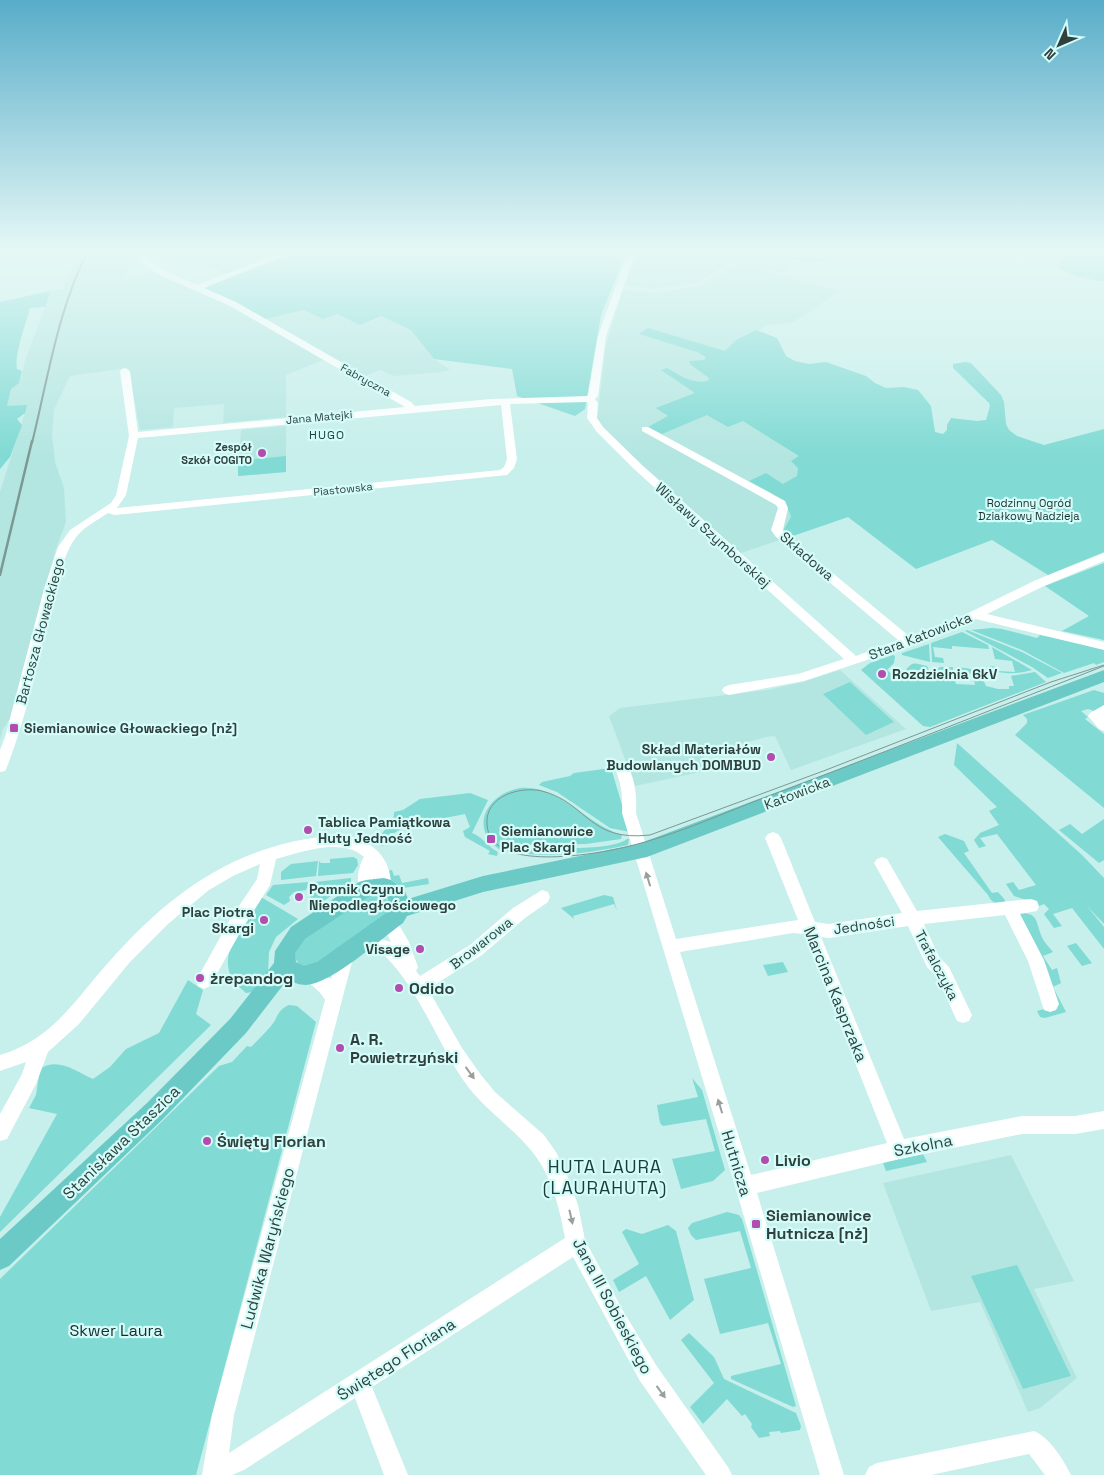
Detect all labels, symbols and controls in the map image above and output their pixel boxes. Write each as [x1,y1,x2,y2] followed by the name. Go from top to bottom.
[1034,20,1084,70] north arrow
[1040,45,1059,64] text: N
[338,360,394,400] street label: Fabryczna
[285,407,353,427] street label: Jana Matejki
[309,427,345,443] district label: HUGO
[181,440,252,467] place label: Zespół Szkół COGITO
[256,447,268,459] marker: Zespół Szkół COGITO
[652,478,774,592] street label: Wisławy Szymborskiej
[313,479,374,499] street label: Piastowska
[978,496,1080,523] park label: Rodzinny Ogród Działkowy Nadzieja
[776,528,838,584] street label: Składowa
[12,556,68,706] street label: Bartosza Głowackiego
[866,608,974,664] street label: Stara Katowicka
[892,665,998,683] place label: Rozdzielnia 6kV
[876,668,888,680] marker: Rozdzielnia 6kV
[24,719,237,737] place label: Siemianowice Głowackiego [nż]
[8,722,20,734] marker: Siemianowice Głowackiego [nż]
[606,740,761,774] place label: Skład Materiałów Budowlanych DOMBUD
[765,751,777,763] marker: Skład Materiałów Budowlanych DOMBUD
[761,772,833,814] street label: Katowicka
[318,813,451,847] place label: Tablica Pamiątkowa Huty Jedność
[501,822,593,856] place label: Siemianowice Plac Skargi
[302,824,314,836] marker: Tablica Pamiątkowa Huty Jedność
[485,833,497,845] marker: Siemianowice Plac Skargi
[644,871,652,886] one-way arrow
[309,880,456,914] place label: Pomnik Czynu Niepodległościowego
[293,891,305,903] marker: Pomnik Czynu Niepodległościowego
[182,903,254,937] place label: Plac Piotra Skargi
[832,912,896,938] street label: Jedności
[446,913,516,973] street label: Browarowa
[258,914,270,926] marker: Plac Piotra Skargi
[799,923,872,1065] street label: Marcina Kasprzaka
[911,927,963,1003] street label: Trafalczyka
[365,940,410,958] place label: Visage
[414,943,426,955] marker: Visage
[210,968,293,989] place label: żrepandog
[194,972,206,984] marker: żrepandog
[409,978,454,999] place label: Odido
[393,982,405,994] marker: Odido
[350,1029,458,1068] place label: A. R. Powietrzyński
[334,1042,346,1054] marker: A. R. Powietrzyński
[465,1066,475,1080] one-way arrow
[58,1081,184,1204] street label: Stanisława Staszica
[715,1098,723,1113] one-way arrow
[717,1127,757,1199] street label: Hutnicza
[892,1130,954,1161] street label: Szkolna
[217,1131,326,1152] place label: Święty Florian
[201,1135,213,1147] marker: Święty Florian
[775,1150,811,1171] place label: Livio
[759,1154,771,1166] marker: Livio
[543,1155,667,1199] district label: HUTA LAURA (LAURAHUTA)
[236,1165,299,1331] street label: Ludwika Waryńskiego
[766,1205,871,1244] place label: Siemianowice Hutnicza [nż]
[567,1210,575,1225] one-way arrow
[750,1218,762,1230] marker: Siemianowice Hutnicza [nż]
[568,1235,657,1378] street label: Jana III Sobieskiego
[333,1313,459,1406] street label: Świętego Floriana
[69,1320,163,1341] park label: Skwer Laura
[656,1385,666,1399] one-way arrow

